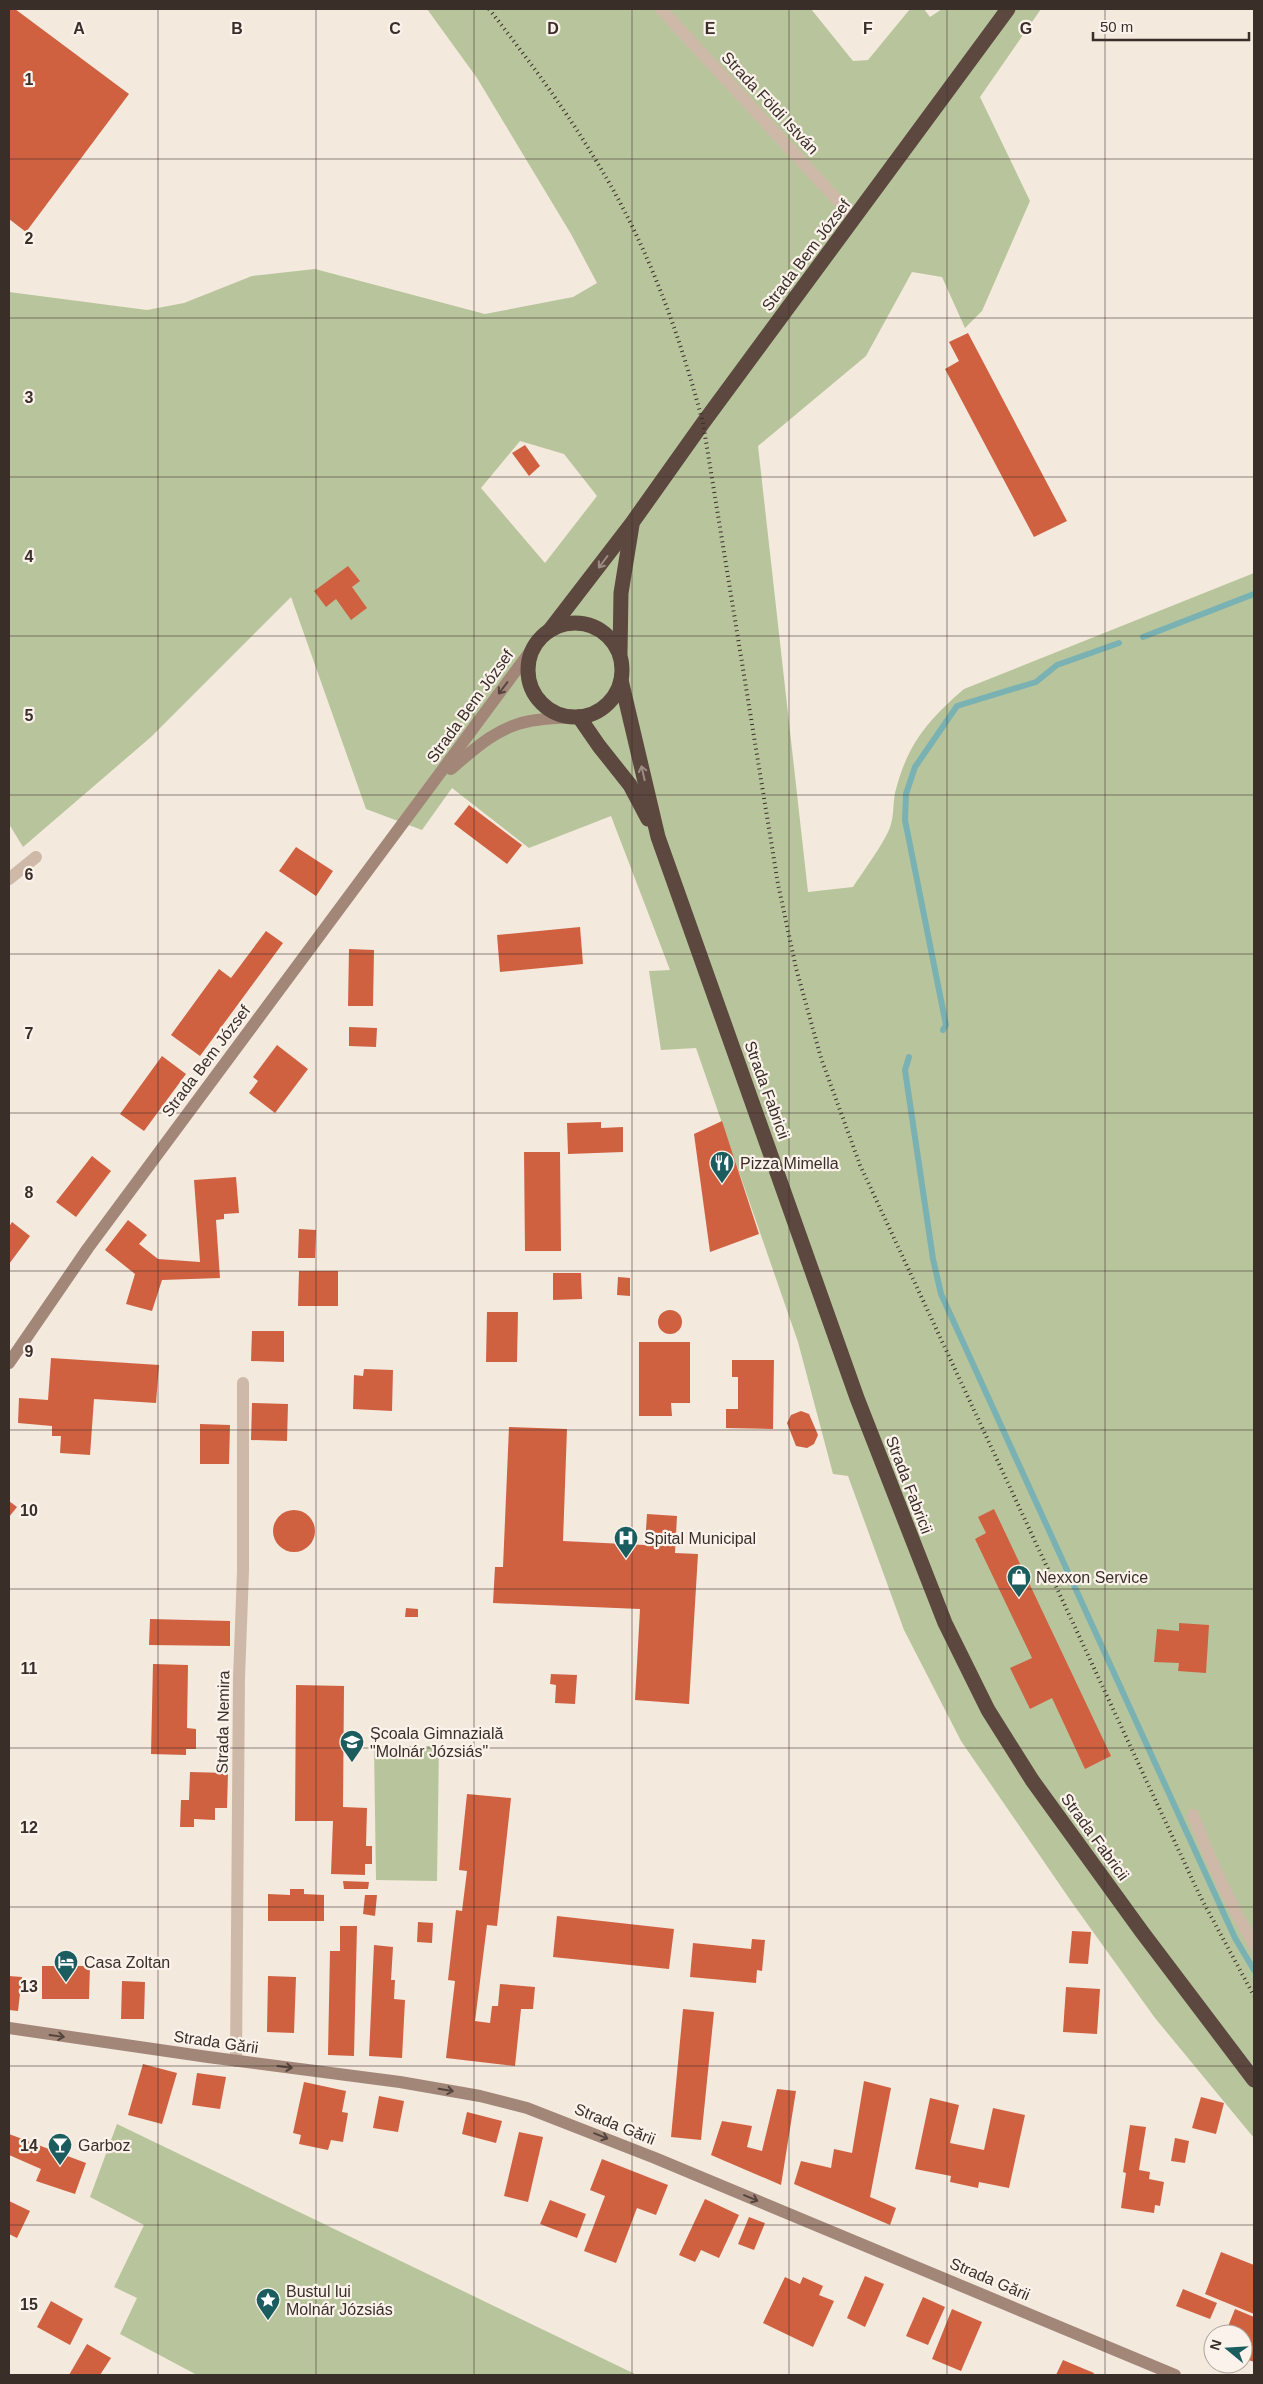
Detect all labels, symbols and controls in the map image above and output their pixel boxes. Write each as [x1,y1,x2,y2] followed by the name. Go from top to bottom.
[1093,10,1249,42] scale bar
[1100,18,1133,35] text: 50 m
[73,20,85,37] text: A
[231,20,243,37] text: B
[389,20,401,37] text: C
[547,20,559,37] text: D
[705,20,716,37] text: E
[863,20,873,37] text: F
[1020,20,1032,37] text: G
[718,48,822,158] street label: Strada Földi István
[25,71,34,88] text: 1
[759,195,854,314] street label: Strada Bem József
[25,230,34,247] text: 2
[25,389,34,406] text: 3
[25,548,34,565] text: 4
[597,555,608,568] one-way arrow
[423,646,517,766] street label: Strada Bem József
[498,681,508,695] one-way arrow
[25,707,34,724] text: 5
[638,765,647,781] one-way arrow
[25,866,34,883] text: 6
[159,1001,254,1120] street label: Strada Bem József
[25,1025,34,1042] text: 7
[741,1039,793,1141] street label: Strada Fabricii
[709,1150,735,1184] restaurant icon: Pizza Mimella
[740,1155,839,1172] place label: Pizza Mimella
[25,1184,34,1201] text: 8
[25,1343,34,1360] text: 9
[883,1434,935,1536] street label: Strada Fabricii
[20,1502,38,1519] text: 10
[613,1525,639,1559] hospital icon: Spital Municipal
[644,1530,756,1547] place label: Spital Municipal
[1006,1564,1032,1598] shop icon: Nexxon Service
[1036,1569,1148,1586] place label: Nexxon Service
[21,1660,38,1677] text: 11
[214,1670,232,1774] street label: Strada Nemira
[370,1725,504,1760] place label: Școala Gimnazială "Molnár Józsiás"
[339,1729,365,1763] school or university icon: Școala Gimnazială "Molnár Józsiás"
[1058,1790,1132,1884] street label: Strada Fabricii
[20,1819,38,1836] text: 12
[53,1949,79,1983] hotel icon: Casa Zoltan
[84,1954,170,1971] place label: Casa Zoltan
[20,1978,38,1995] text: 13
[173,2028,259,2056] street label: Strada Gării
[49,2031,65,2041] one-way arrow
[276,2062,292,2072] one-way arrow
[437,2085,453,2095] one-way arrow
[572,2100,658,2148] street label: Strada Gării
[47,2132,73,2166] bar icon: Garboz
[593,2132,608,2141] one-way arrow
[20,2137,38,2154] text: 14
[78,2137,130,2154] place label: Garboz
[743,2193,758,2203] one-way arrow
[947,2254,1033,2304] street label: Strada Gării
[286,2283,393,2318] place label: Bustul lui Molnár Józsiás
[255,2287,281,2321] place icon: Bustul lui Molnár Józsiás
[20,2296,38,2313] text: 15
[1203,2324,1253,2374] north arrow
[1206,2338,1225,2352] text: N

